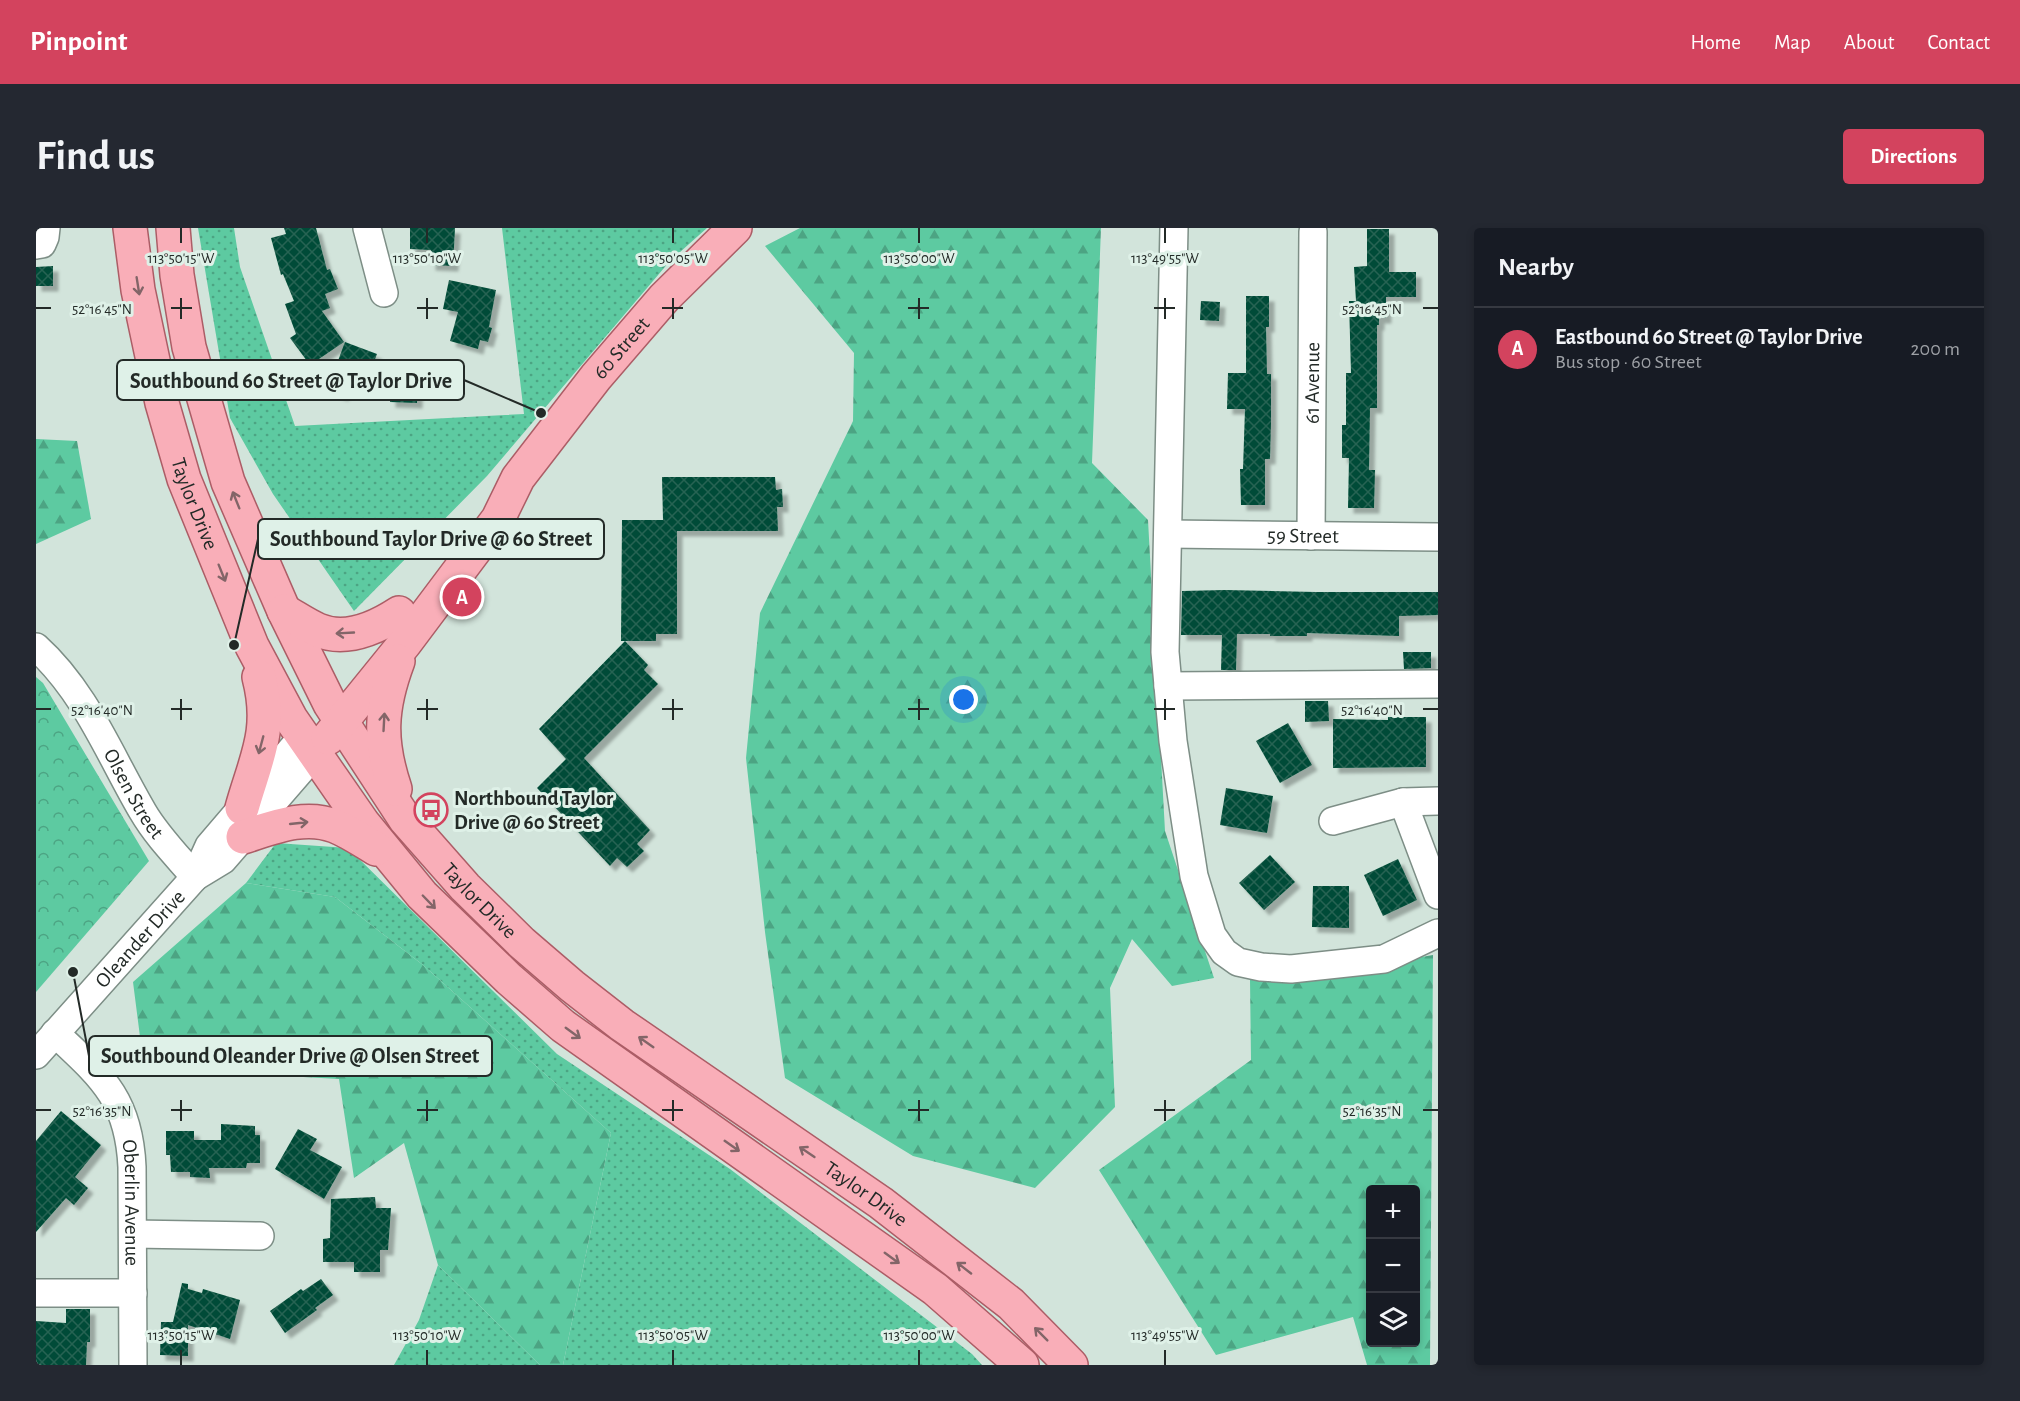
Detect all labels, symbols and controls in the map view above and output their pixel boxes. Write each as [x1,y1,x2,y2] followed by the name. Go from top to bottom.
[30,28,128,56] text: Pinpoint
[1690,32,1741,53] text: Home
[1774,32,1811,53] text: Map
[1844,32,1894,53] text: About
[1927,32,1990,53] text: Contact
[1843,129,1984,184] button: Directions
[36,135,155,177] text: Find us
[148,251,215,266] text: 113°50'15"W
[393,251,462,266] text: 113°50'10"W
[638,251,708,266] text: 113°50'05"W
[883,251,955,266] text: 113°50'00"W
[1131,251,1200,266] text: 113°49'55"W
[1498,254,1574,280] text: Nearby
[133,276,144,295] one-way arrow
[72,302,132,317] text: 52°16'45"N
[1342,302,1402,317] text: 52°16'45"N
[589,313,653,383] street label: 60 Street
[1555,326,1863,348] text: Eastbound 60 Street @ Taylor Drive
[1512,339,1524,359] text: A
[1910,339,1960,359] text: 200 m
[1301,342,1323,424] street label: 61 Avenue
[1555,352,1702,372] text: Bus stop · 60 Street
[117,360,464,400] callout: Southbound 60 Street @ Taylor Drive
[130,370,452,393] text: Southbound 60 Street @ Taylor Drive
[168,455,222,553] street label: Taylor Drive
[230,491,241,509] one-way arrow
[258,519,604,559] callout: Southbound Taylor Drive @ 60 Street
[1267,525,1339,546] street label: 59 Street
[270,528,593,551] text: Southbound Taylor Drive @ 60 Street
[217,563,228,582] one-way arrow
[442,574,482,620] pin: A
[336,627,356,638] one-way arrow
[949,685,978,714] your location
[71,703,133,718] text: 52°16'40"N
[1341,703,1403,718] text: 52°16'40"N
[379,712,390,732] one-way arrow
[255,735,266,754] one-way arrow
[100,745,168,843] street label: Olsen Street
[454,788,614,833] place label: Northbound Taylor Drive @ 60 Street
[413,792,449,828] bus stop icon: Northbound Taylor Drive @ 60 Street
[289,817,309,828] one-way arrow
[438,859,521,942] street label: Taylor Drive
[91,886,189,992] street label: Oleander Drive
[422,894,436,909] one-way arrow
[565,1027,581,1039] one-way arrow
[89,1036,492,1076] callout: Southbound Oleander Drive @ Olsen Street
[639,1036,655,1048] one-way arrow
[101,1045,480,1067] text: Southbound Oleander Drive @ Olsen Street
[72,1104,132,1119] text: 52°16'35"N
[1342,1104,1402,1119] text: 52°16'35"N
[119,1138,143,1266] street label: Oberlin Avenue
[723,1140,740,1152] one-way arrow
[800,1146,816,1158] one-way arrow
[821,1157,912,1230] street label: Taylor Drive
[1366,1185,1420,1347] map controls
[1366,1185,1420,1239] button: +
[1366,1239,1420,1293] button: −
[883,1251,899,1264] one-way arrow
[957,1261,973,1274] one-way arrow
[1366,1293,1420,1347] button: layers
[1034,1327,1049,1341] one-way arrow
[148,1328,215,1343] text: 113°50'15"W
[393,1328,462,1343] text: 113°50'10"W
[638,1328,708,1343] text: 113°50'05"W
[883,1328,955,1343] text: 113°50'00"W
[1131,1328,1200,1343] text: 113°49'55"W

